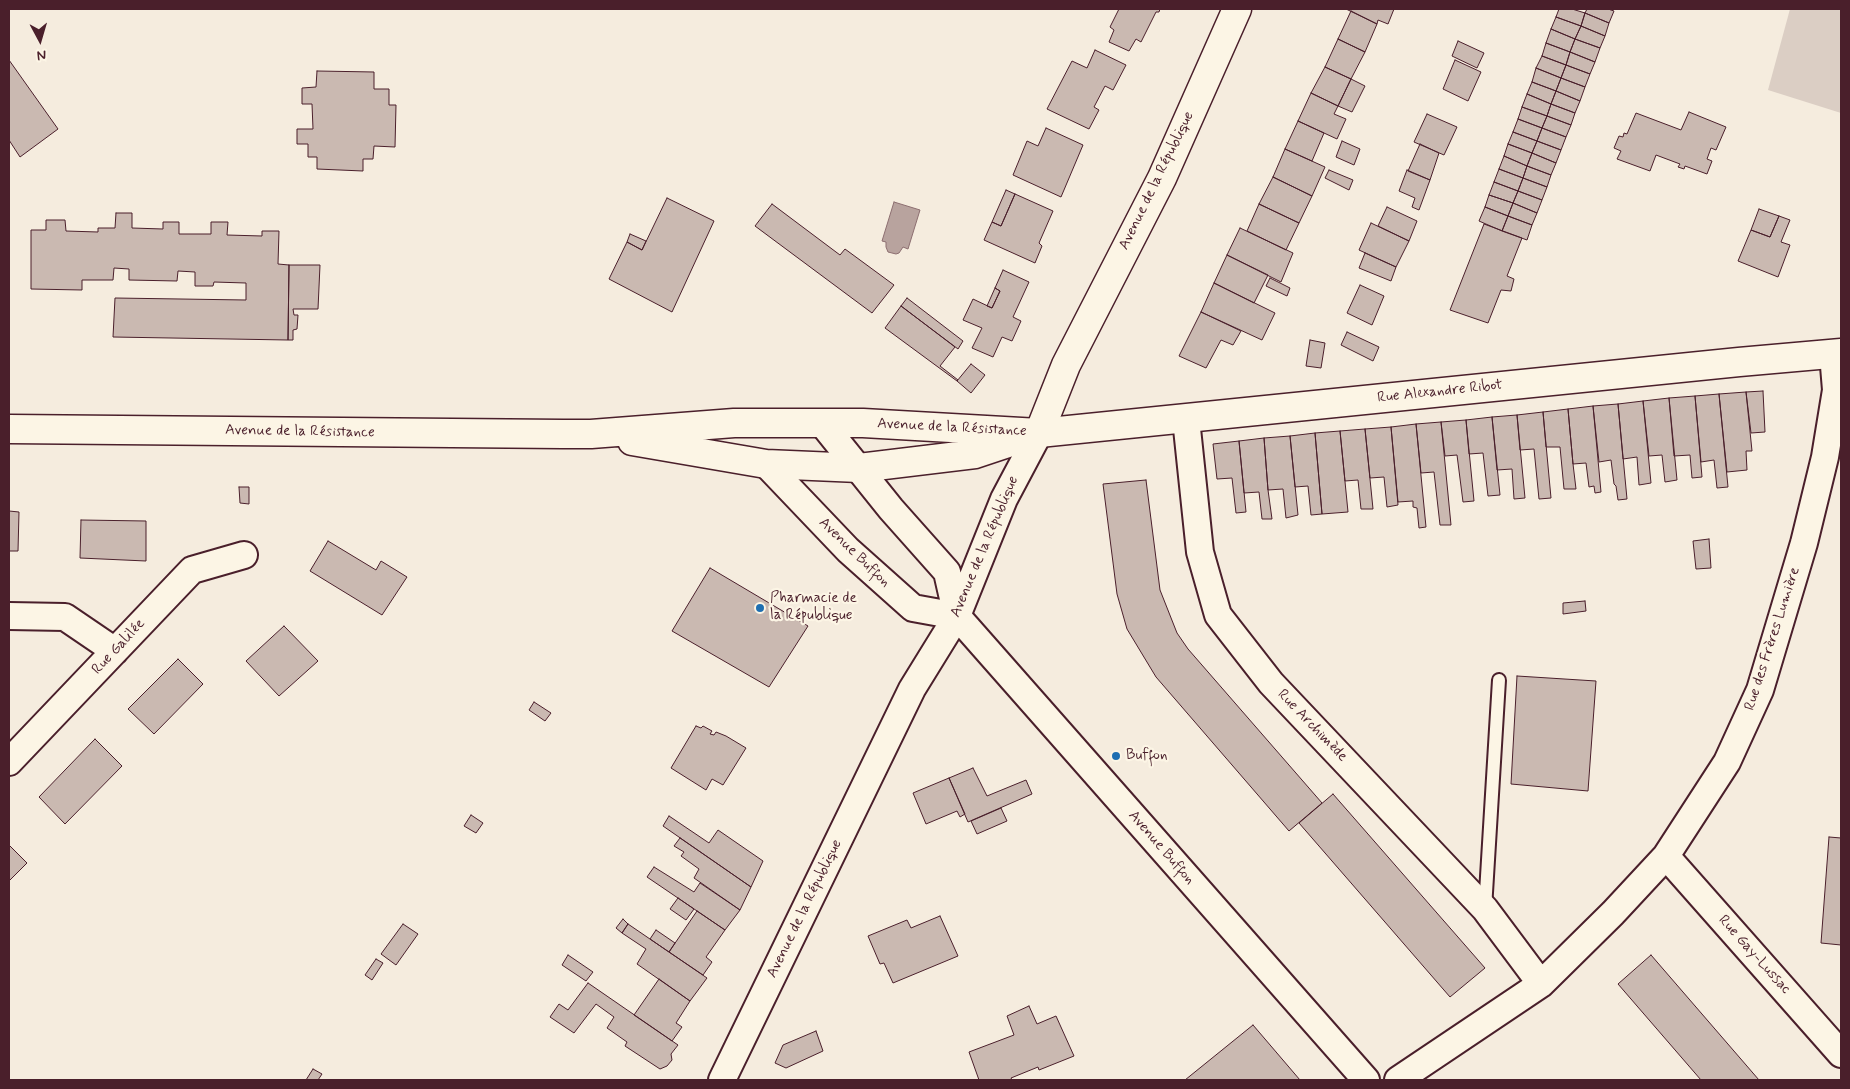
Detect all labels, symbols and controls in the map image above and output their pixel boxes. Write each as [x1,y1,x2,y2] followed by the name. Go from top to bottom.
[15,15,65,65] north arrow
[36,45,47,64] text: N
[1116,109,1198,253] street label: Avenue de la République
[1377,376,1503,408] street label: Rue Alexandre Ribot
[877,415,1027,441] street label: Avenue de la Résistance
[225,422,375,442] street label: Avenue de la Résistance
[947,474,1023,620] street label: Avenue de la République
[814,514,894,592] street label: Avenue Buffon
[1741,565,1805,713] street label: Rue des Frères Lumière
[770,590,857,625] place label: Pharmacie de la République
[754,602,766,614] marker: Pharmacie de la République
[89,615,149,679] street label: Rue Galilée
[1273,686,1351,766] street label: Rue Archimède
[1126,747,1168,765] place label: Buffon
[1110,750,1122,762] marker: Buffon
[1124,807,1198,889] street label: Avenue Buffon
[764,837,846,981] street label: Avenue de la République
[1714,912,1794,998] street label: Rue Gay-Lussac

